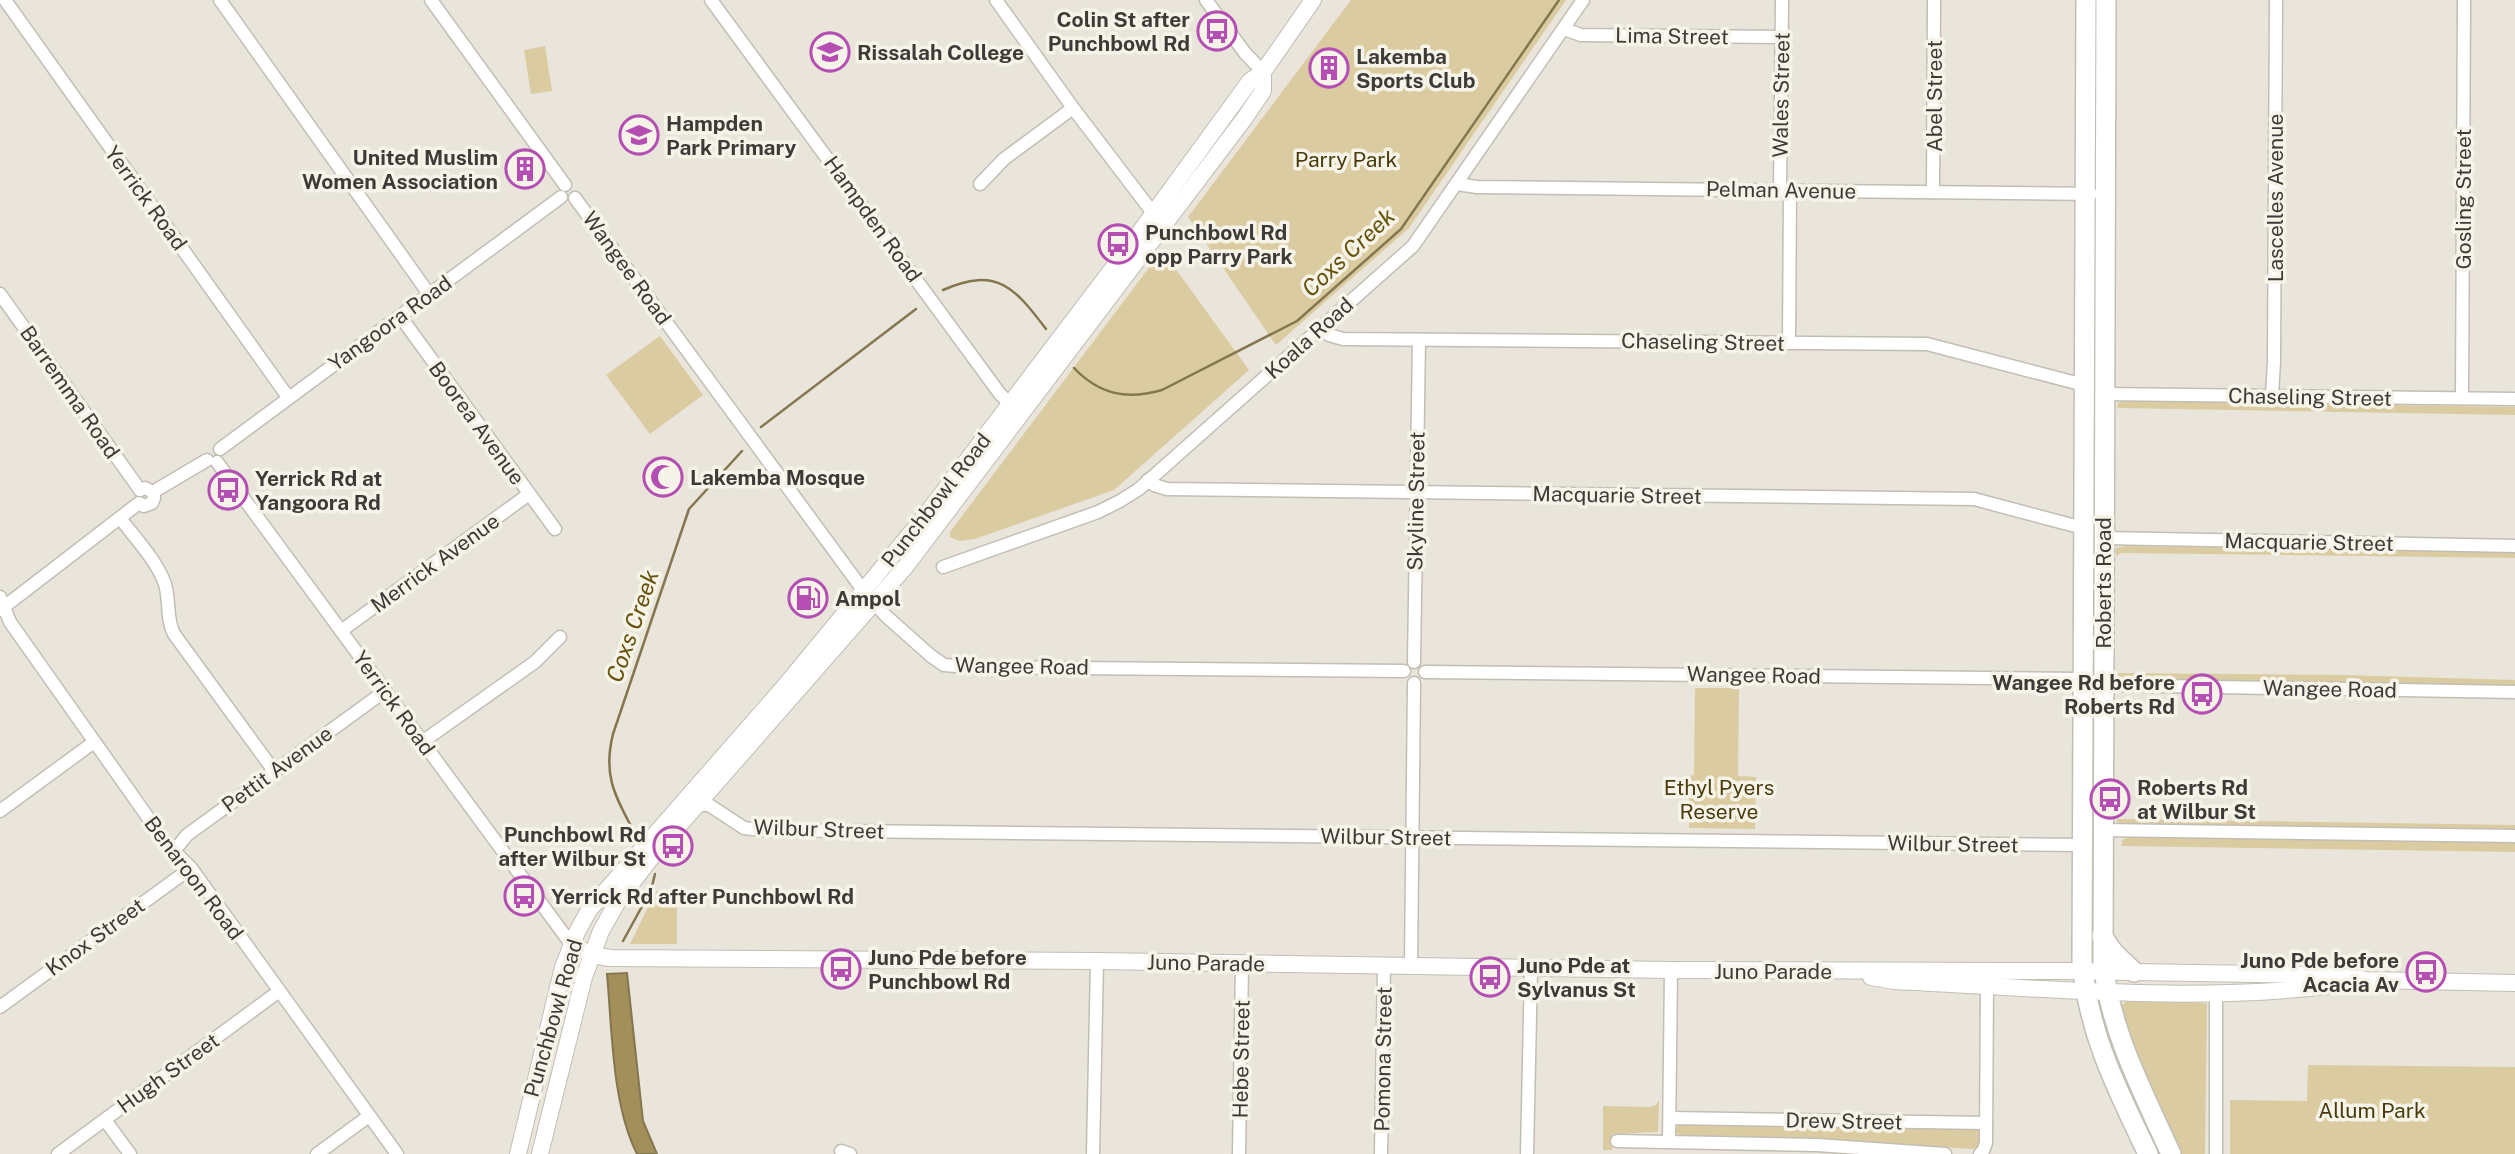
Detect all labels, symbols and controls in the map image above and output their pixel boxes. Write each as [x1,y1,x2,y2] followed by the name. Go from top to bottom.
[1048,7,1190,56] place label: Colin St after Punchbowl Rd
[1196,10,1238,52] bus stop icon: Colin St after Punchbowl Rd
[1615,23,1729,49] street label: Lima Street
[809,31,851,73] school or university icon: Rissalah College
[1767,32,1795,158] street label: Wales Street
[857,40,1024,65] place label: Rissalah College
[1922,40,1947,152] street label: Abel Street
[1356,44,1475,93] place label: Lakemba Sports Club
[1308,47,1350,89] building icon: Lakemba Sports Club
[666,111,796,160] place label: Hampden Park Primary
[618,114,660,156] school or university icon: Hampden Park Primary
[2263,114,2288,282] street label: Lascelles Avenue
[2451,128,2476,270] street label: Gosling Street
[100,141,192,255] street label: Yerrick Road
[302,145,498,194] place label: United Muslim Women Association
[1295,147,1397,172] park label: Parry Park
[504,148,546,190] building icon: United Muslim Women Association
[819,151,927,287] street label: Hampden Road
[1706,176,1856,204] street label: Pelman Avenue
[1296,202,1400,302] water label: Coxs Creek
[577,206,677,330] street label: Wangee Road
[1145,220,1293,269] place label: Punchbowl Rd opp Parry Park
[1097,223,1139,265] bus stop icon: Punchbowl Rd opp Parry Park
[324,270,456,376] street label: Yangoora Road
[1260,292,1358,384] street label: Koala Road
[15,321,125,463] street label: Barremma Road
[1621,328,1785,356] street label: Chaseling Street
[424,356,530,490] street label: Boorea Avenue
[2228,383,2392,411] street label: Chaseling Street
[876,428,996,572] street label: Punchbowl Road
[1402,431,1430,571] street label: Skyline Street
[642,456,684,498] mosque icon: Lakemba Mosque
[690,465,865,490] place label: Lakemba Mosque
[255,466,382,515] place label: Yerrick Rd at Yangoora Rd
[207,469,249,511] bus stop icon: Yerrick Rd at Yangoora Rd
[1532,481,1702,509] street label: Macquarie Street
[366,508,504,618] street label: Merrick Avenue
[2091,517,2116,649] street label: Roberts Road
[2224,528,2394,556] street label: Macquarie Street
[600,566,664,686] water label: Coxs Creek
[787,577,829,619] fuel station icon: Ampol
[835,586,901,611] place label: Ampol
[348,646,440,760] street label: Yerrick Road
[955,652,1089,680] street label: Wangee Road
[1687,661,1821,689] street label: Wangee Road
[1992,670,2175,719] place label: Wangee Rd before Roberts Rd
[2181,673,2223,715] bus stop icon: Wangee Rd before Roberts Rd
[2263,675,2397,703] street label: Wangee Road
[217,721,337,817] street label: Pettit Avenue
[1664,775,1774,824] park label: Ethyl Pyers Reserve
[2137,775,2256,824] place label: Roberts Rd at Wilbur St
[2089,778,2131,820] bus stop icon: Roberts Rd at Wilbur St
[139,811,249,945] street label: Benaroon Road
[753,814,885,844] street label: Wilbur Street
[498,822,646,871] place label: Punchbowl Rd after Wilbur St
[1320,823,1452,851] street label: Wilbur Street
[652,825,694,867] bus stop icon: Punchbowl Rd after Wilbur St
[1887,830,2019,858] street label: Wilbur Street
[503,875,545,917] bus stop icon: Yerrick Rd after Punchbowl Rd
[551,884,854,909] place label: Yerrick Rd after Punchbowl Rd
[41,893,149,981] street label: Knox Street
[519,936,587,1100] street label: Punchbowl Road
[868,945,1027,994] place label: Juno Pde before Punchbowl Rd
[820,948,862,990] bus stop icon: Juno Pde before Punchbowl Rd
[2240,948,2399,997] place label: Juno Pde before Acacia Av
[1147,949,1265,977] street label: Juno Parade
[2405,951,2447,993] bus stop icon: Juno Pde before Acacia Av
[1517,953,1636,1002] place label: Juno Pde at Sylvanus St
[1469,956,1511,998] bus stop icon: Juno Pde at Sylvanus St
[1714,959,1832,984] street label: Juno Parade
[1369,986,1397,1132] street label: Pomona Street
[1227,1000,1255,1118] street label: Hebe Street
[112,1028,224,1118] street label: Hugh Street
[2318,1098,2426,1123] park label: Allum Park
[1785,1107,1903,1135] street label: Drew Street

